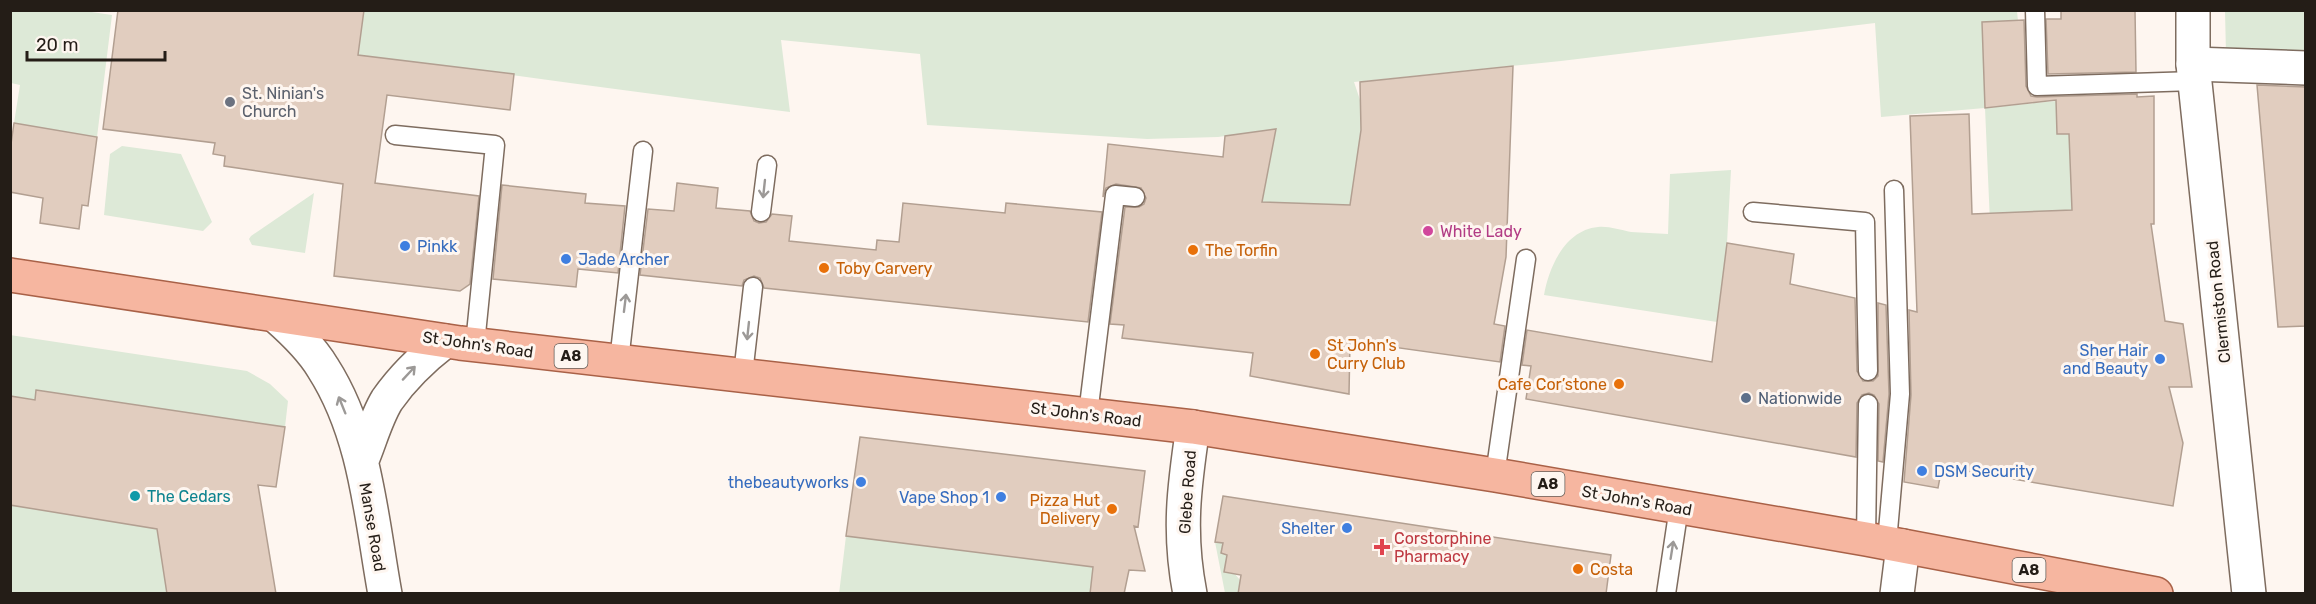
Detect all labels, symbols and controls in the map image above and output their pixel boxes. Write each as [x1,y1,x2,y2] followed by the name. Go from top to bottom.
[27,24,165,62] scale bar
[36,34,78,56] text: 20 m
[242,84,324,121] place label: St. Ninian's Church
[223,95,237,109] marker: St. Ninian's Church
[758,178,769,198] one-way arrow
[1440,222,1522,241] place label: White Lady
[1421,224,1435,238] marker: White Lady
[417,237,458,256] place label: Pinkk
[398,239,412,253] marker: Pinkk
[2203,240,2234,364] street label: Clermiston Road
[1205,241,1278,260] place label: The Torfin
[1186,243,1200,257] marker: The Torfin
[578,250,669,269] place label: Jade Archer
[559,252,573,266] marker: Jade Archer
[836,259,933,278] place label: Toby Carvery
[817,261,831,275] marker: Toby Carvery
[620,294,631,314] one-way arrow
[743,320,754,340] one-way arrow
[421,327,534,362] street label: St John's Road
[1327,336,1405,373] place label: St John's Curry Club
[2063,341,2148,378] place label: Sher Hair and Beauty
[554,344,588,368] road number: A8
[1308,347,1322,361] marker: St John's Curry Club
[2153,352,2167,366] marker: Sher Hair and Beauty
[402,365,417,380] one-way arrow
[1497,375,1607,394] place label: Cafe Cor’stone
[1612,377,1626,391] marker: Cafe Cor’stone
[1758,389,1842,408] place label: Nationwide
[1739,391,1753,405] marker: Nationwide
[336,397,347,415] one-way arrow
[1029,398,1142,431] street label: St John's Road
[1175,449,1200,535] street label: Glebe Road
[1934,462,2034,481] place label: DSM Security
[1915,464,1929,478] marker: DSM Security
[1532,472,1564,496] road number: A8
[728,473,849,492] place label: thebeautyworks
[854,475,868,489] marker: thebeautyworks
[355,481,390,573] street label: Manse Road
[1580,481,1694,520] street label: St John's Road
[147,487,231,506] place label: The Cedars
[899,488,989,507] place label: Vape Shop 1
[128,489,142,503] marker: The Cedars
[994,490,1008,504] marker: Vape Shop 1
[1030,491,1100,528] place label: Pizza Hut Delivery
[1105,502,1119,516] marker: Pizza Hut Delivery
[1281,519,1335,538] place label: Shelter
[1340,521,1354,535] marker: Shelter
[1394,529,1491,566] place label: Corstorphine Pharmacy
[1375,540,1389,554] marker: Corstorphine Pharmacy
[1667,541,1678,561] one-way arrow
[2012,558,2046,582] road number: A8
[1590,560,1633,579] place label: Costa
[1571,562,1585,576] marker: Costa

